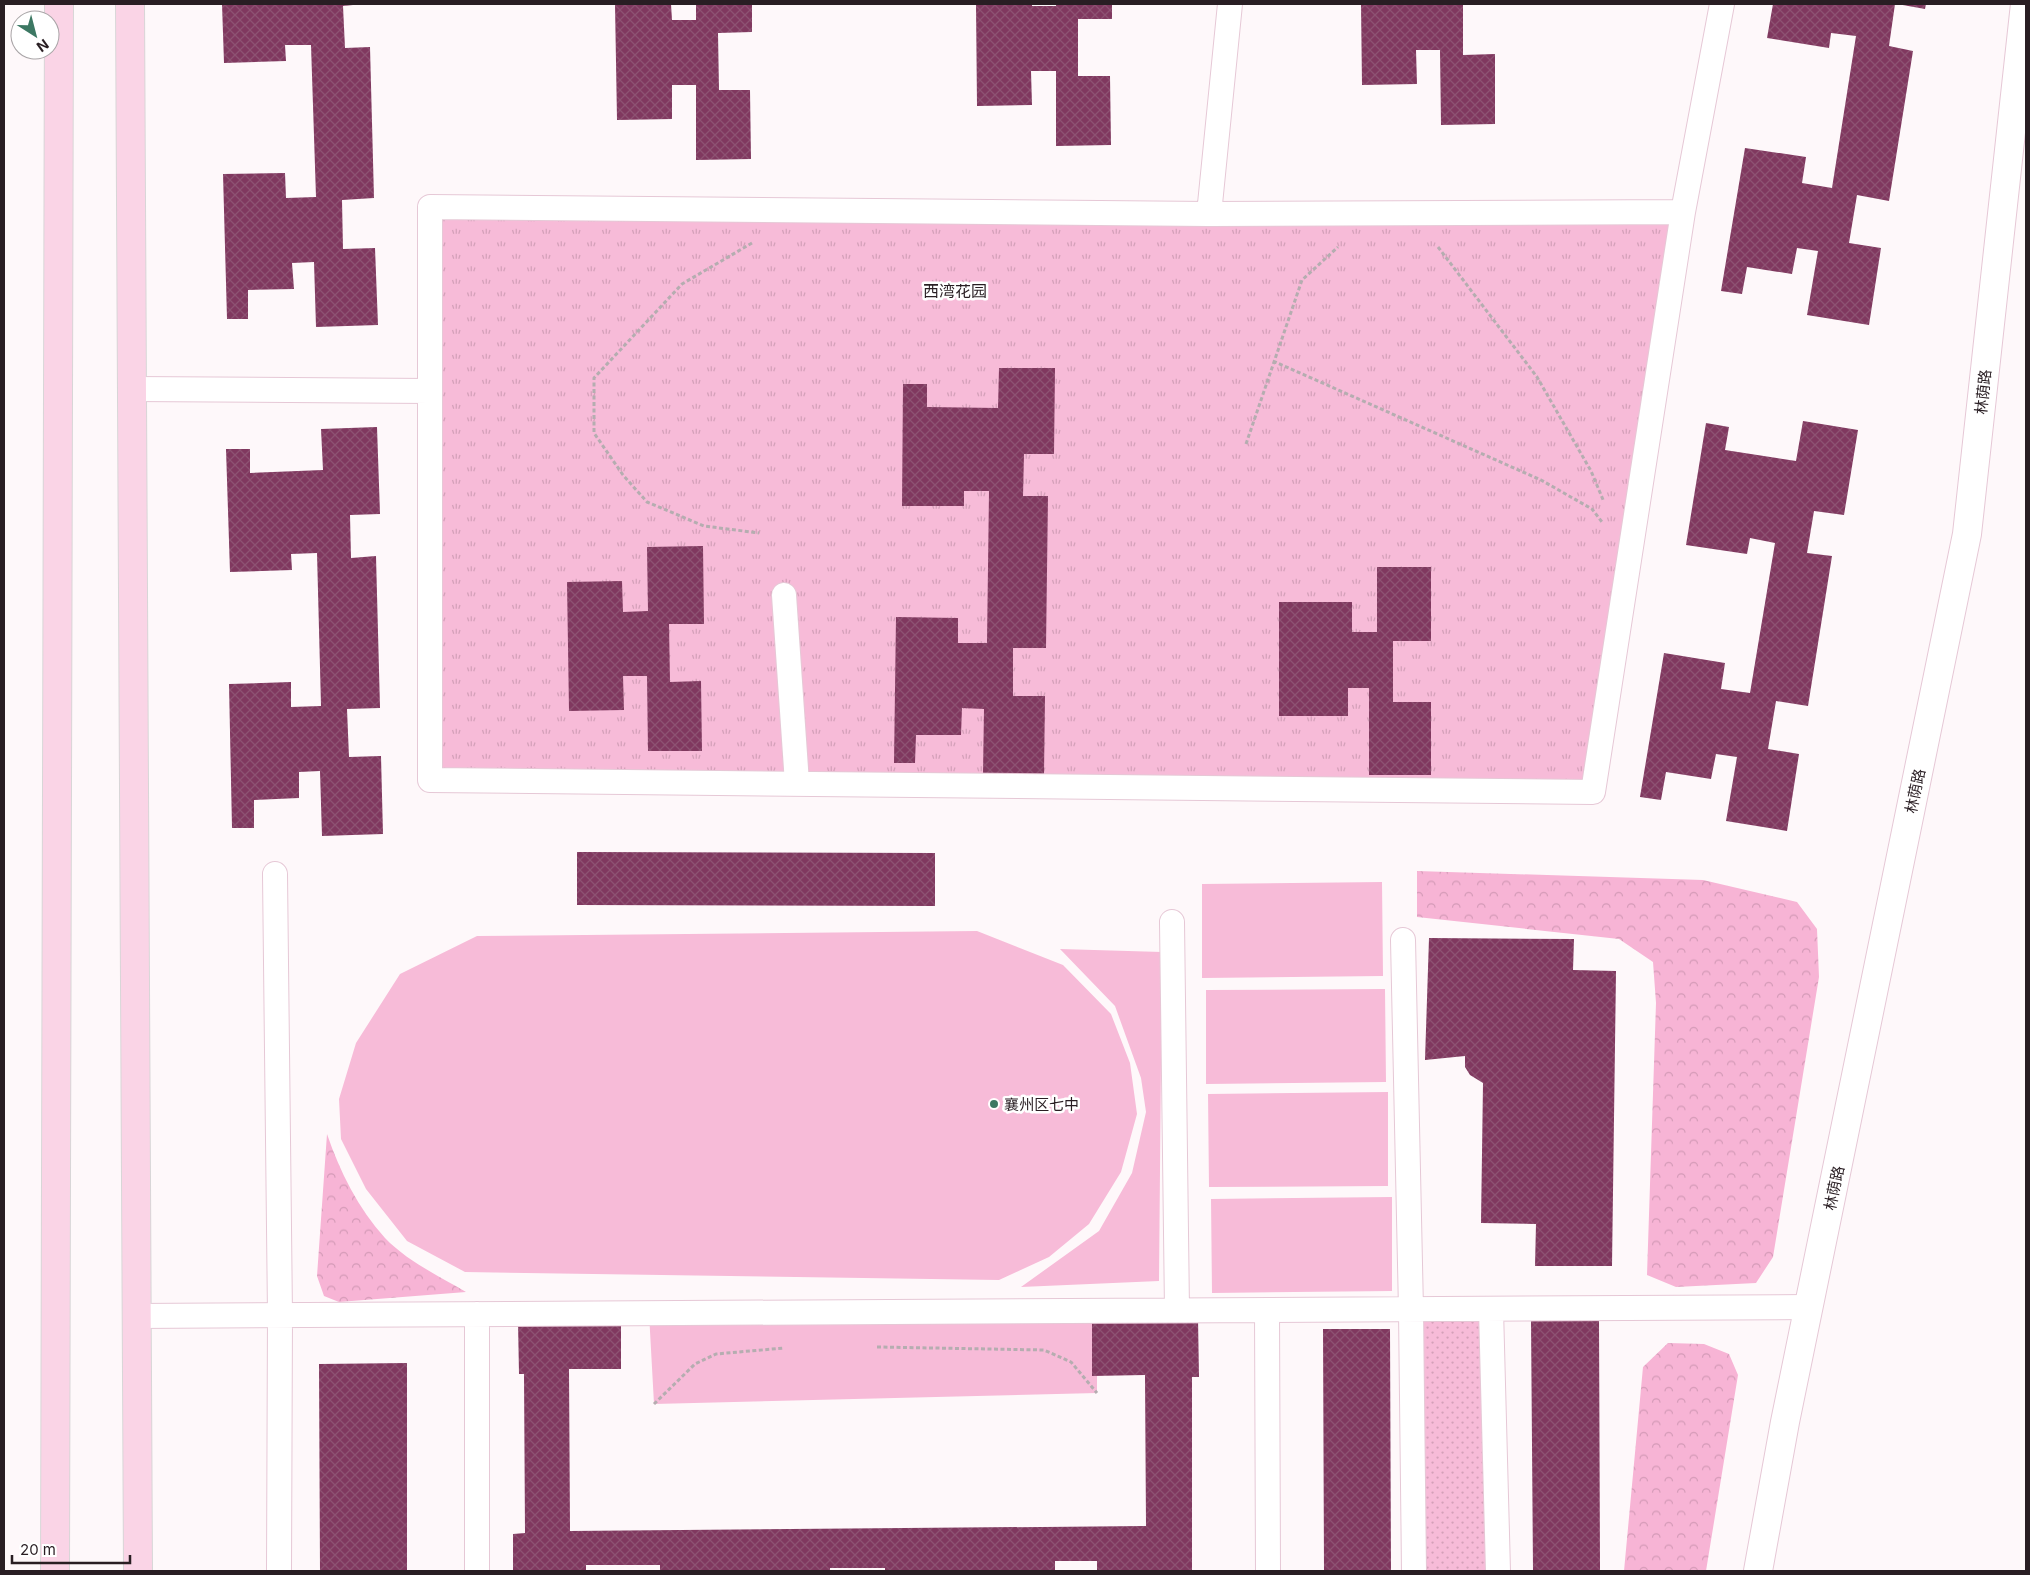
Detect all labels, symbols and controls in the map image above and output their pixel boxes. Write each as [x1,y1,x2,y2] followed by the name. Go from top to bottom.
[10,10,60,60] north arrow
[34,36,52,56] text: N
[923,281,987,301] district label: 西湾花园
[1971,369,1995,415] street label: 林荫路
[1901,767,1929,815] street label: 林荫路
[1004,1095,1079,1114] place label: 襄州区七中
[988,1098,1000,1110] marker: 襄州区七中
[1820,1164,1848,1212] street label: 林荫路
[12,1532,130,1564] scale bar
[20,1540,56,1559] text: 20 m

